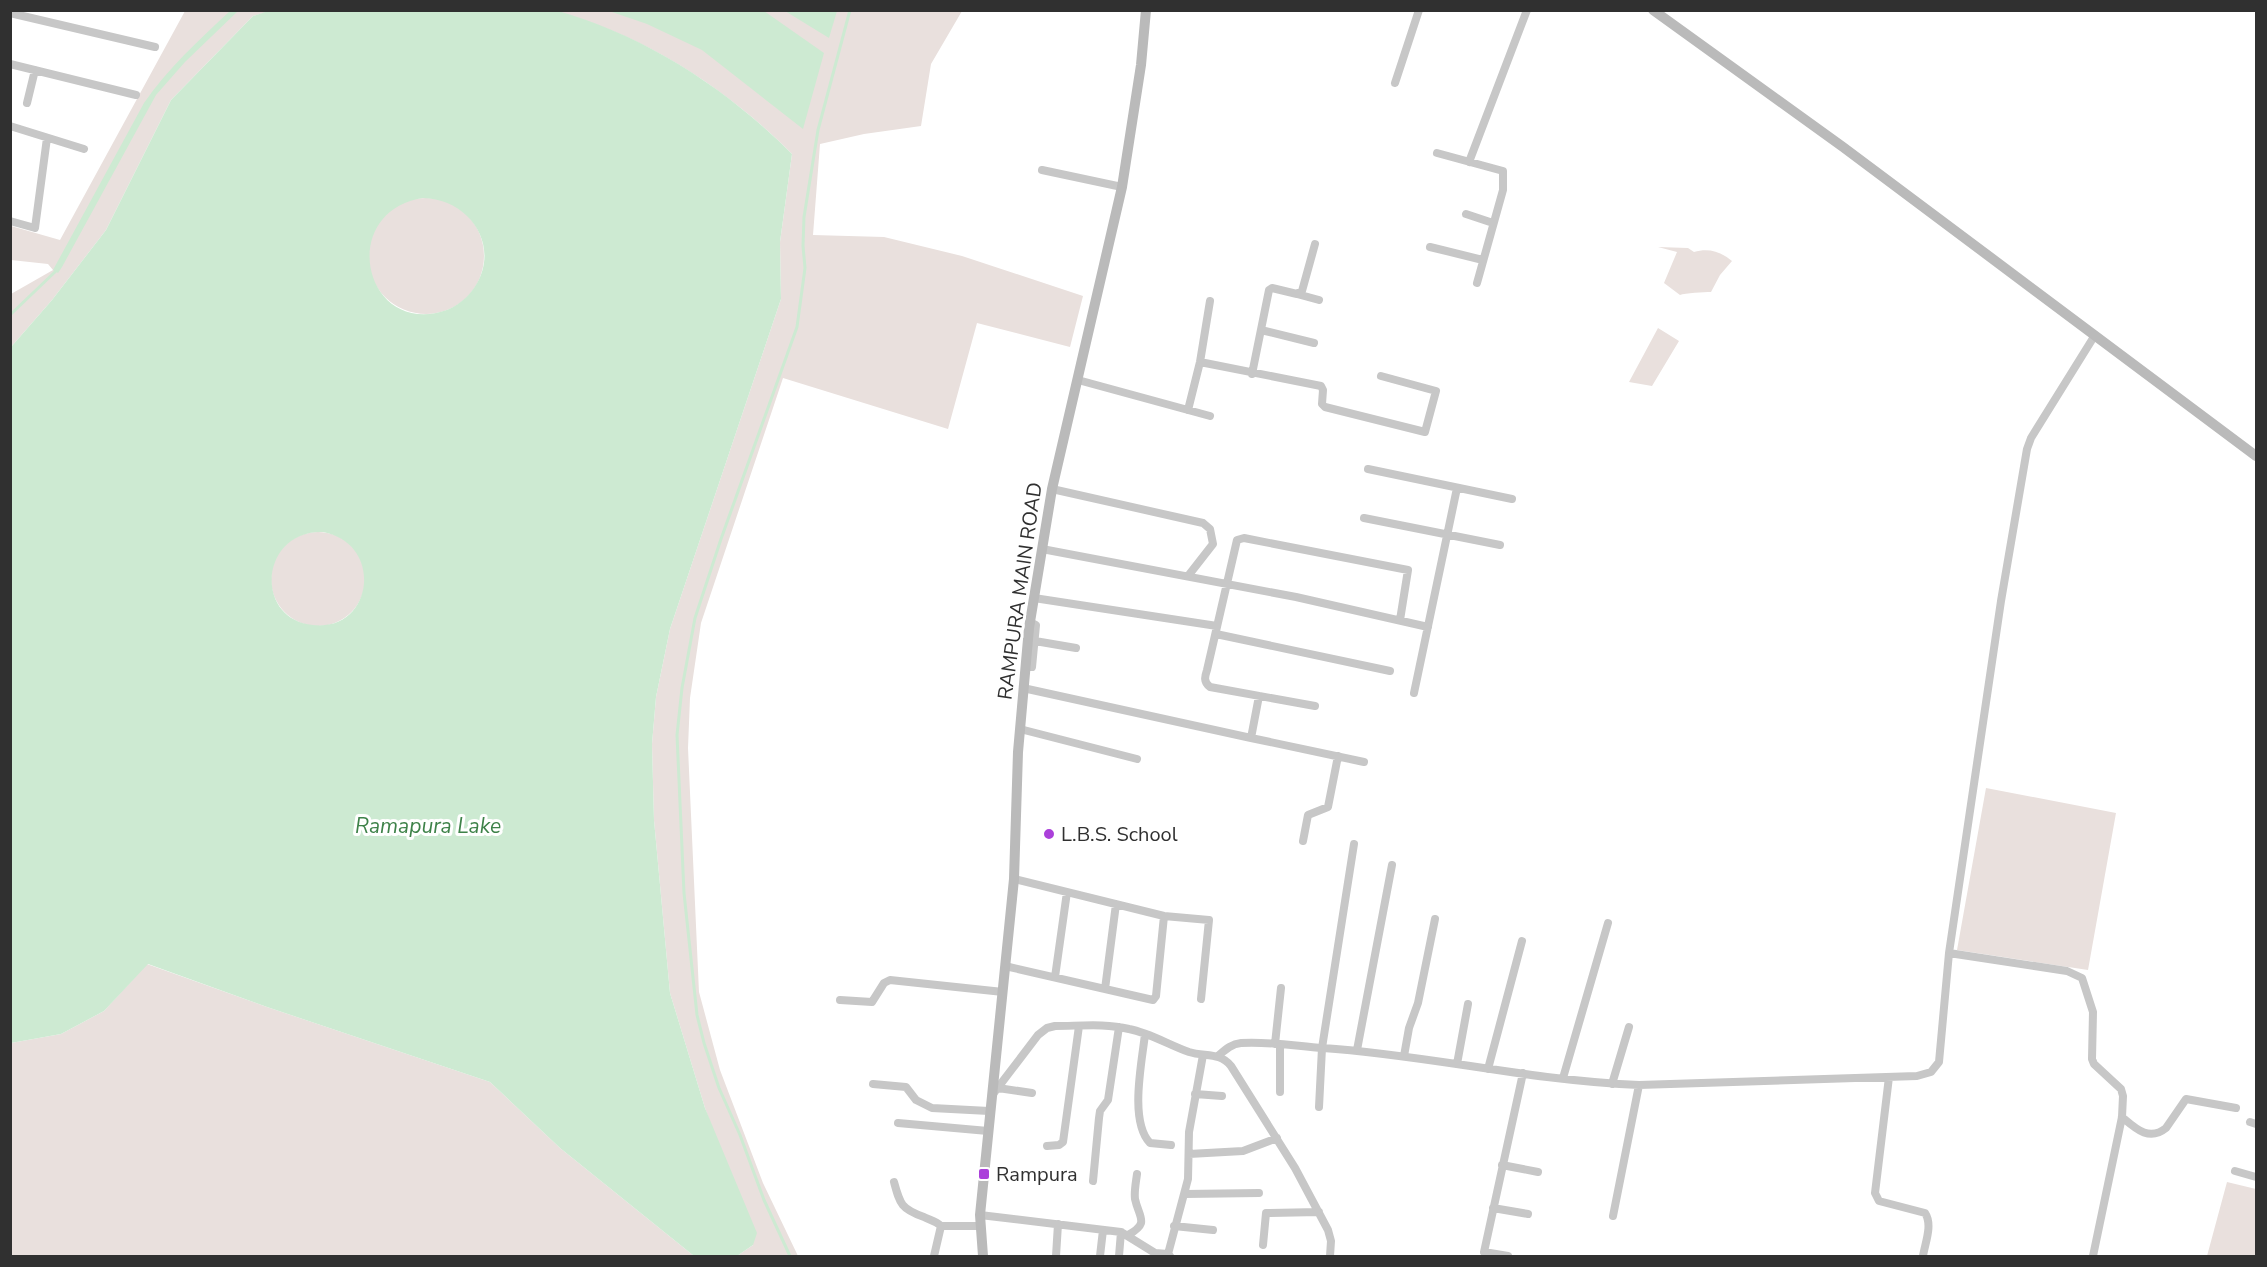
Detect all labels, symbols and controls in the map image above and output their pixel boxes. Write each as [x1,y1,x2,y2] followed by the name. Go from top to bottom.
[991,480,1049,702] street label: RAMPURA MAIN ROAD
[355,812,501,840] water label: Ramapura Lake
[1061,821,1178,848] place label: L.B.S. School
[1042,827,1056,841] marker: L.B.S. School
[996,1161,1078,1188] place label: Rampura
[977,1167,991,1181] marker: Rampura

